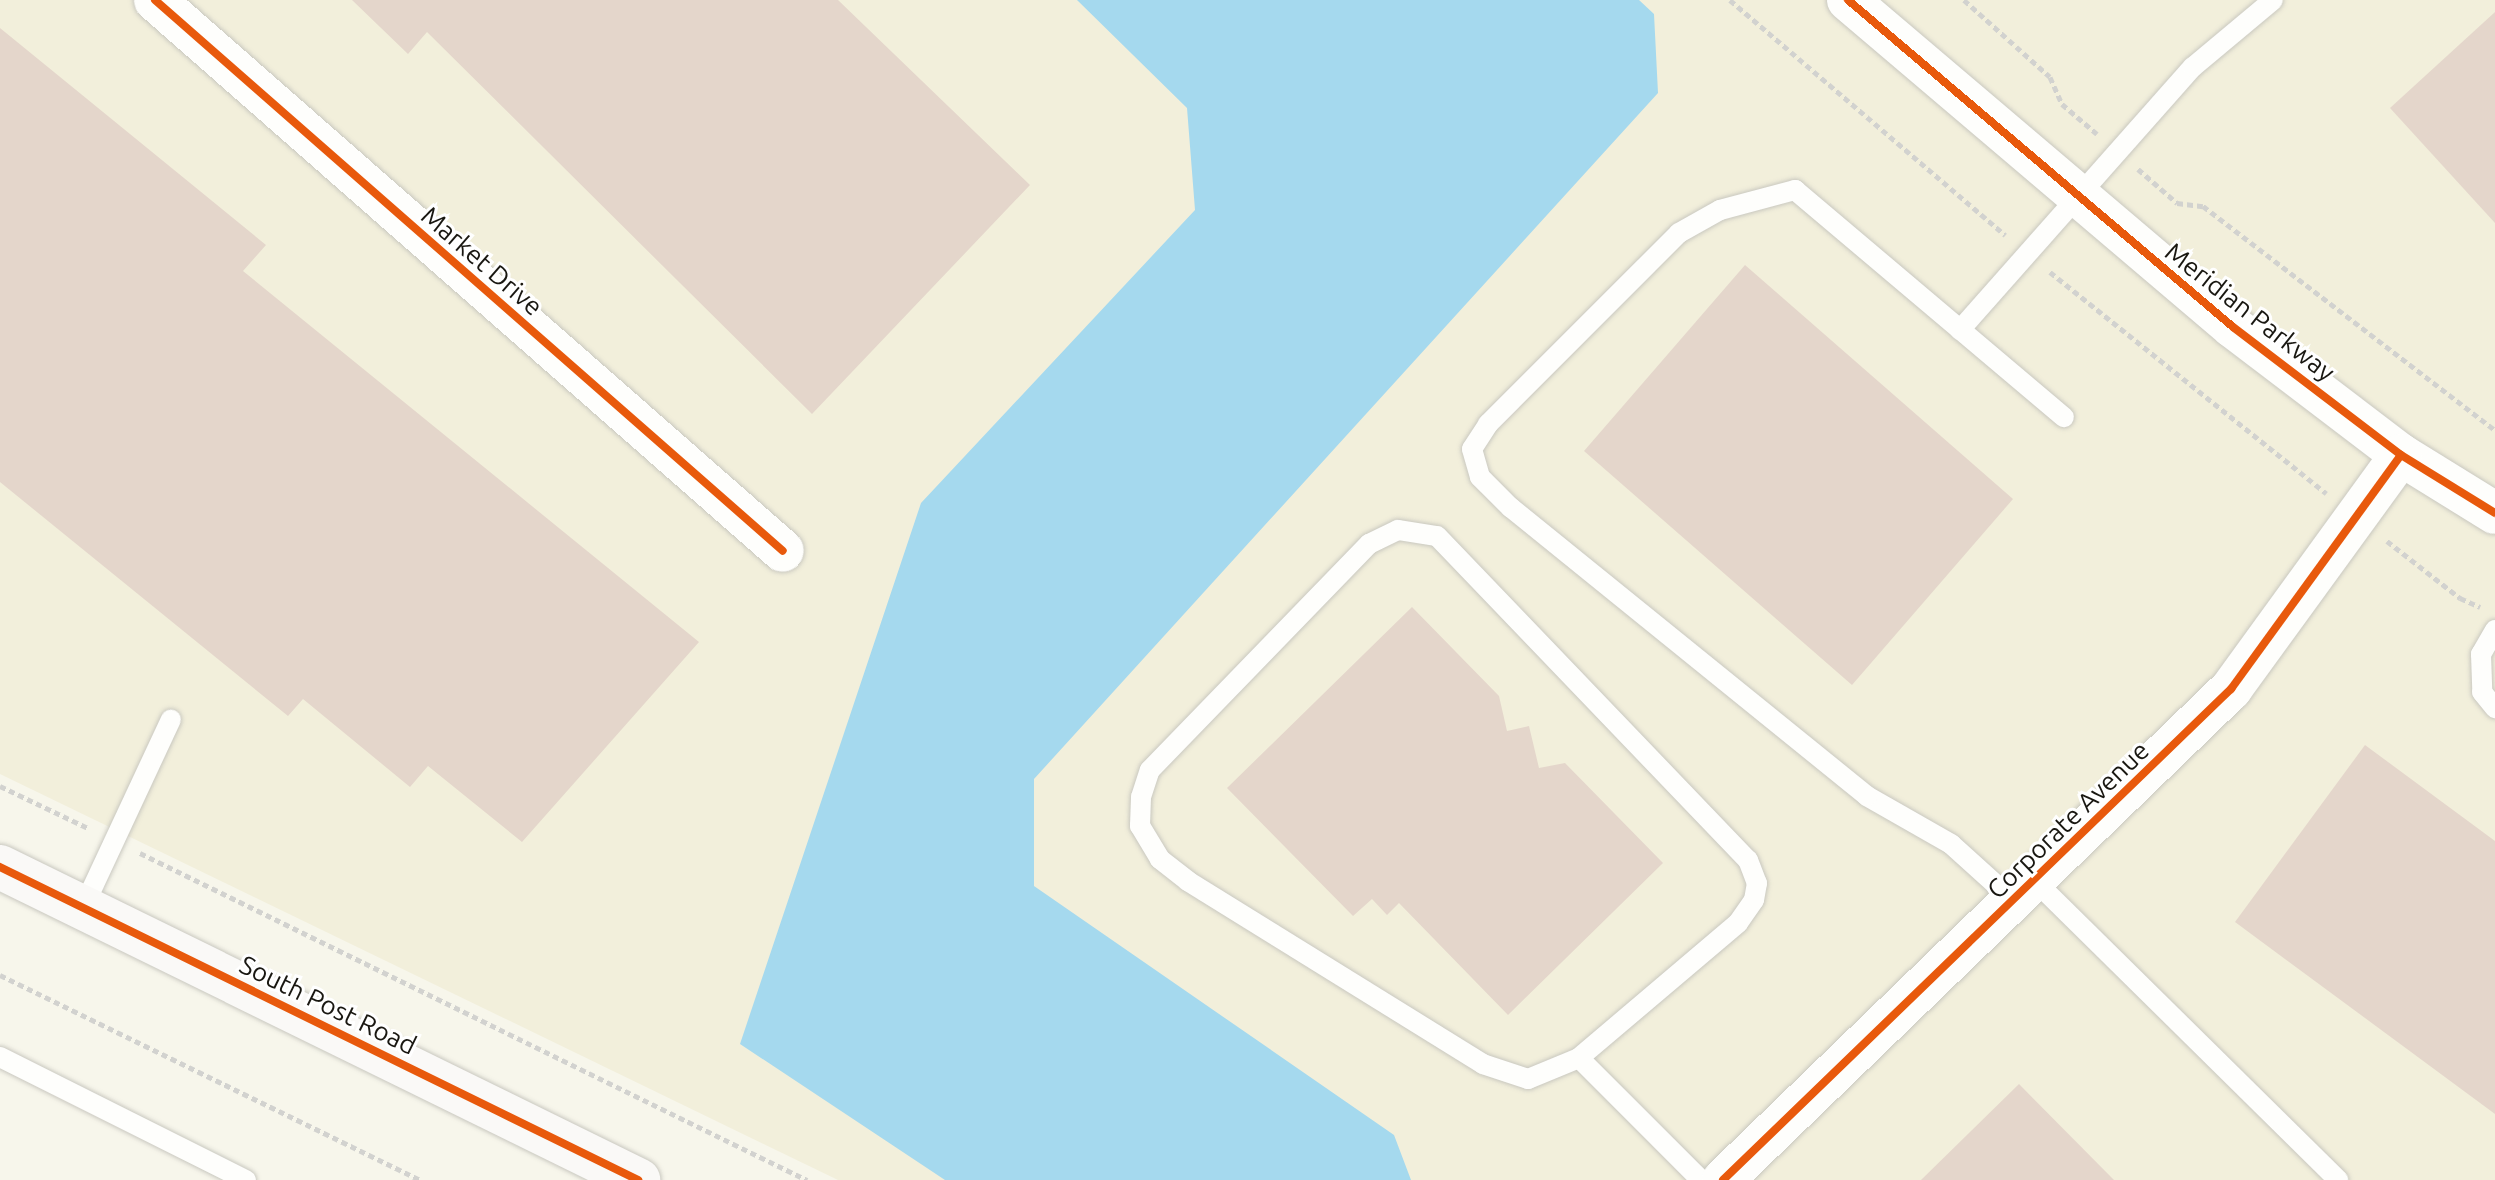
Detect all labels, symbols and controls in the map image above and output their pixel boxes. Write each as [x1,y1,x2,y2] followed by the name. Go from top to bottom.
[415,200,549,322] street label: Market Drive
[2159,236,2341,388] street label: Meridian Parkway
[1981,735,2155,905] street label: Corporate Avenue
[235,949,421,1061] street label: South Post Road

